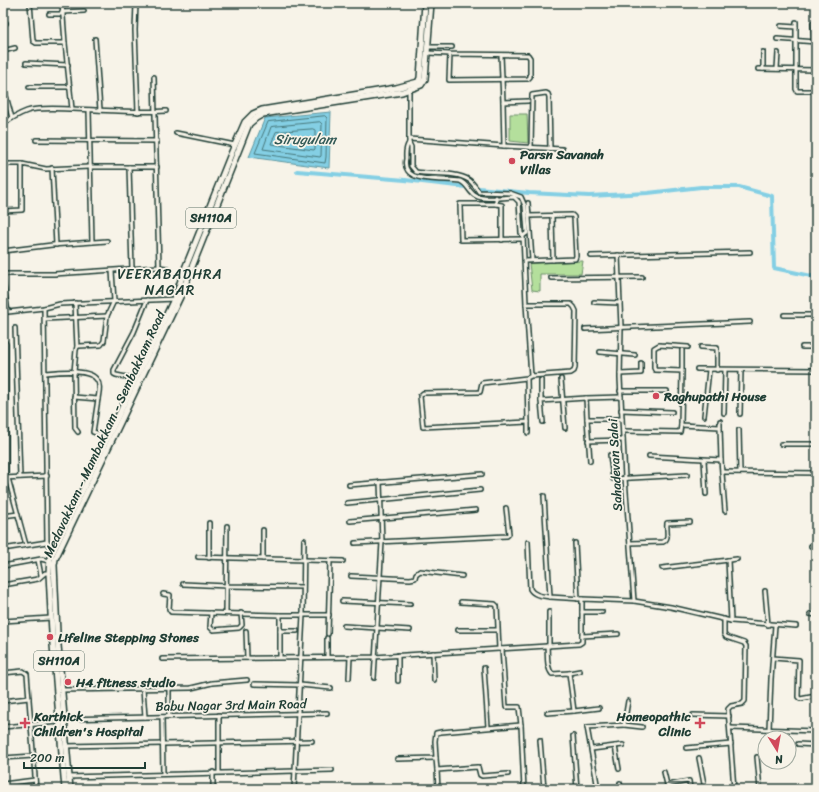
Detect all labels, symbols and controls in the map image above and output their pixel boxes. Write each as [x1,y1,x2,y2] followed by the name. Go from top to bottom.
[274,127,337,152] water label: Sirugulam
[520,143,604,181] place label: Parsn Savanah Villas
[507,156,517,166] marker: Parsn Savanah Villas
[186,208,236,228] road number: SH110A
[117,262,223,303] district label: VEERABADHRA NAGAR
[37,306,172,561] street label: Medavakkam - Mambakkam - Sembakkam Road
[663,385,767,408] place label: Raghupathi House
[651,391,661,401] marker: Raghupathi House
[601,418,629,512] street label: Sahadevan Salai
[58,626,200,649] place label: Lifeline Stepping Stones
[45,632,55,642] marker: Lifeline Stepping Stones
[34,651,84,671] road number: SH110A
[75,671,176,694] place label: H4 fitness studio
[63,677,73,687] marker: H4 fitness studio
[155,692,308,718] street label: Babu Nagar 3rd Main Road
[33,705,145,743] place label: Karthick Children's Hospital
[616,705,692,743] place label: Homeopathic Clinic
[19,717,31,729] marker: Karthick Children's Hospital
[694,717,706,729] marker: Homeopathic Clinic
[757,730,797,770] north arrow
[24,744,145,770] scale bar
[30,747,64,769] text: 200 m
[773,749,785,769] text: N

